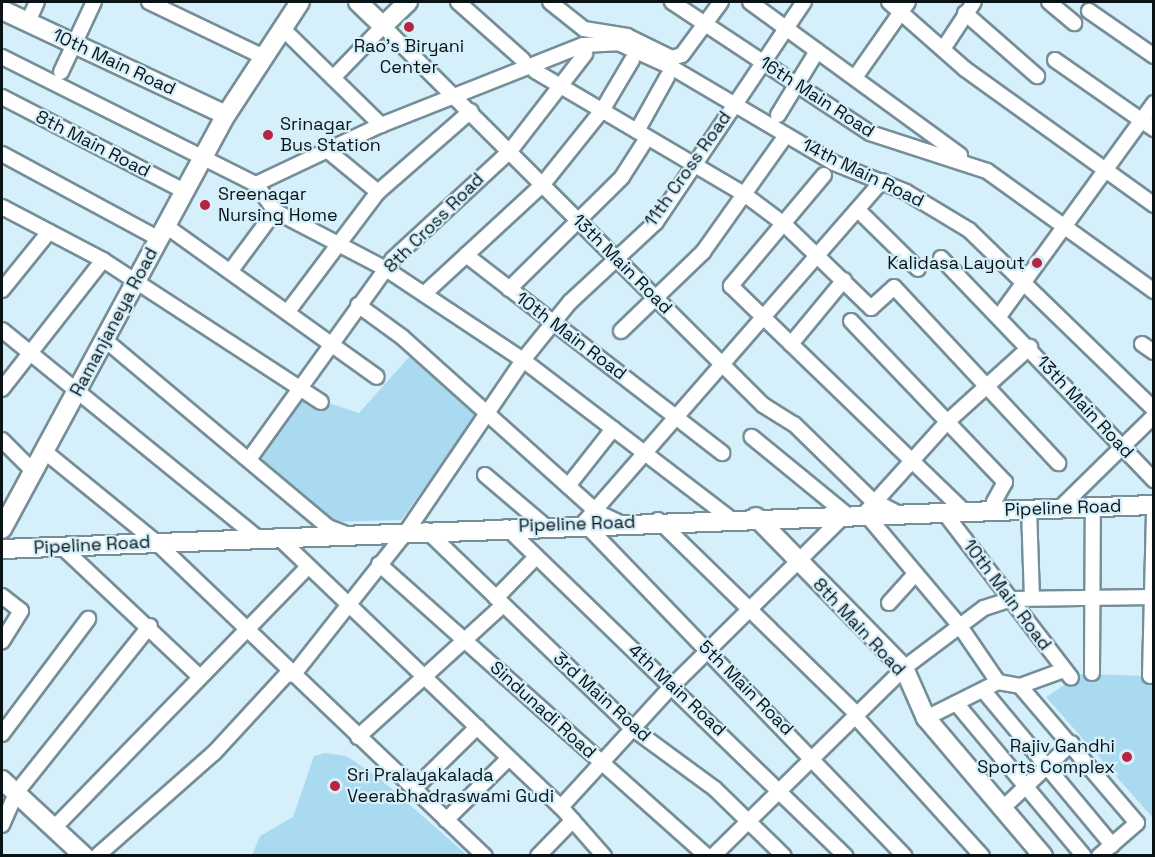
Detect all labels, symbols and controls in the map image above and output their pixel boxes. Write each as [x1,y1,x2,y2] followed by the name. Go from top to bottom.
[402,20,416,34] marker: Rao's Biryani Center
[49,24,179,100] street label: 10th Main Road
[354,36,464,78] place label: Rao's Biryani Center
[755,52,879,142] street label: 16th Main Road
[32,106,154,182] street label: 8th Main Road
[640,107,736,231] street label: 11th Cross Road
[280,114,381,156] place label: Srinagar Bus Station
[261,128,275,142] marker: Srinagar Bus Station
[799,134,927,212] street label: 14th Main Road
[380,169,488,277] street label: 8th Cross Road
[218,184,338,226] place label: Sreenagar Nursing Home
[196,196,214,214] marker: Sreenagar Nursing Home
[568,210,676,318] street label: 13th Main Road
[66,244,162,400] street label: Ramanjaneya Road
[887,252,1025,274] place label: Kalidasa Layout
[1030,256,1044,270] marker: Kalidasa Layout
[511,287,631,385] street label: 10th Main Road
[1032,351,1138,463] street label: 13th Main Road
[1004,495,1122,521] street label: Pipeline Road
[518,511,636,537] street label: Pipeline Road
[33,531,151,559] street label: Pipeline Road
[958,535,1056,655] street label: 10th Main Road
[808,574,910,680] street label: 8th Main Road
[694,636,798,740] street label: 5th Main Road
[624,639,730,741] street label: 4th Main Road
[549,648,655,746] street label: 3rd Main Road
[486,657,600,763] street label: Sindunadi Road
[977,736,1115,778] place label: Rajiv Gandhi Sports Complex
[1120,750,1134,764] marker: Rajiv Gandhi Sports Complex
[347,765,554,808] place label: Sri Pralayakalada Veerabhadraswami Gudi
[328,779,342,793] marker: Sri Pralayakalada Veerabhadraswami Gudi

